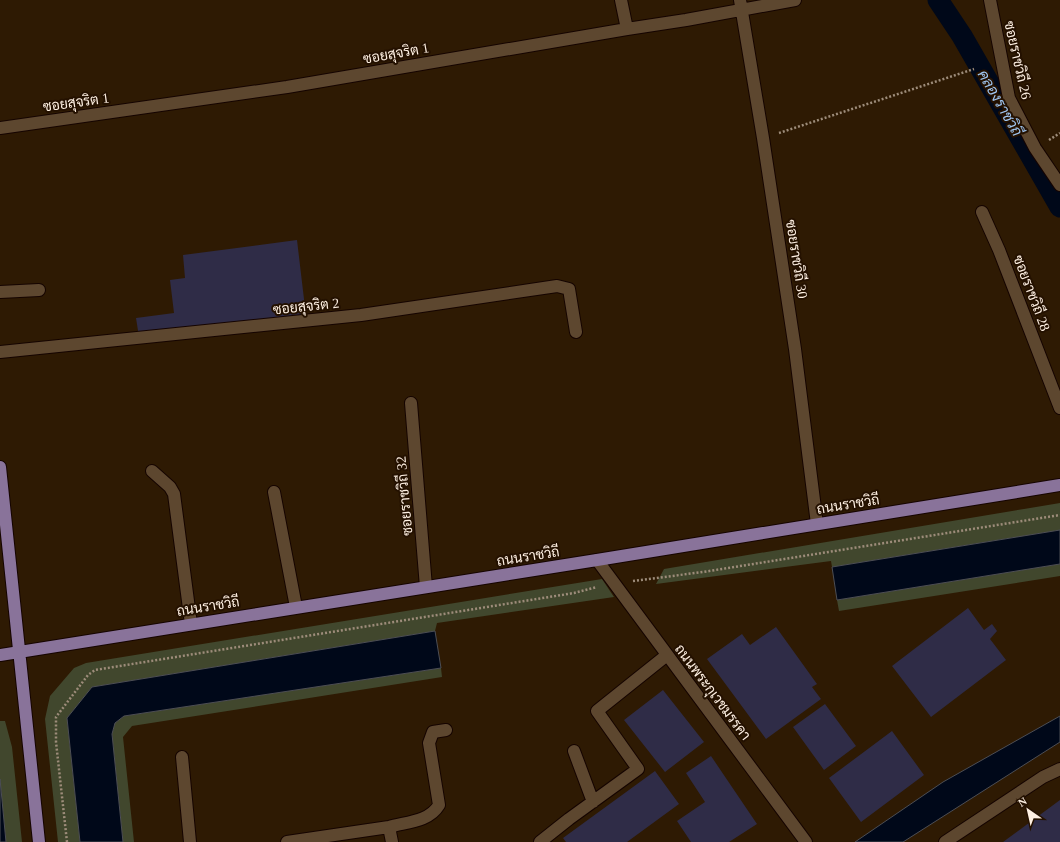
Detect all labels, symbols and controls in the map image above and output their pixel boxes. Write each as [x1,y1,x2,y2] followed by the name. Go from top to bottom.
[1001,19,1036,101] street label: ซอยราชวิถี 26
[362,39,430,69] street label: ซอยสุจริต 1
[975,66,1027,140] water label: คลองราชวิถี
[42,89,110,117] street label: ซอยสุจริต 1
[783,218,812,300] street label: ซอยราชวิถี 30
[1010,253,1055,333] street label: ซอยราชวิถี 28
[272,295,340,319] street label: ซอยสุจริต 2
[392,456,415,536] street label: ซอยราชวิถี 32
[815,490,881,517] street label: ถนนราชวิถี
[495,542,561,569] street label: ถนนราชวิถี
[175,592,241,619] street label: ถนนราชวิถี
[670,642,753,744] street label: ถนนพระกุเวชมรรคา
[1008,790,1048,830] north arrow
[1016,794,1029,809] text: N

